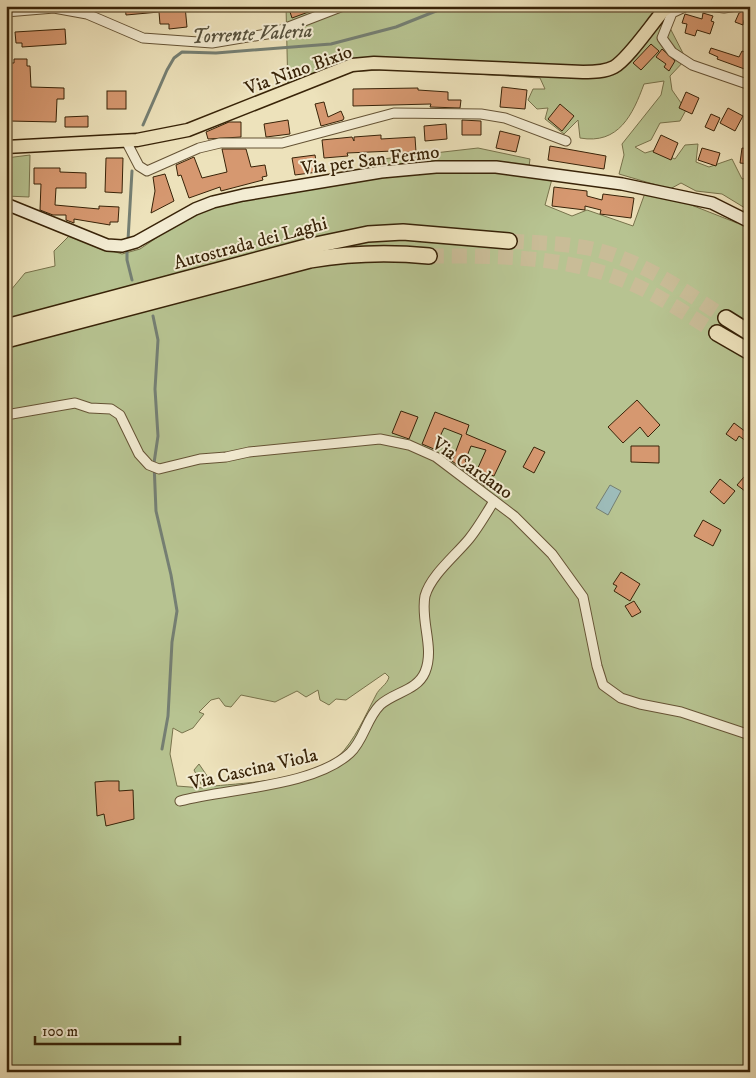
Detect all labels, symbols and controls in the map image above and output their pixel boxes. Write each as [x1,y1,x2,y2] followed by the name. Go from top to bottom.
[191,19,313,50] water label: Torrente Valeria
[241,40,355,101] street label: Via Nino Bixio
[299,141,441,180] street label: Via per San Fermo
[171,212,330,275] street label: Autostrada dei Laghi
[427,431,517,504] street label: Via Cardano
[186,744,320,796] street label: Via Cascina Viola
[35,1013,180,1045] scale bar
[42,1022,78,1041] text: 100 m

